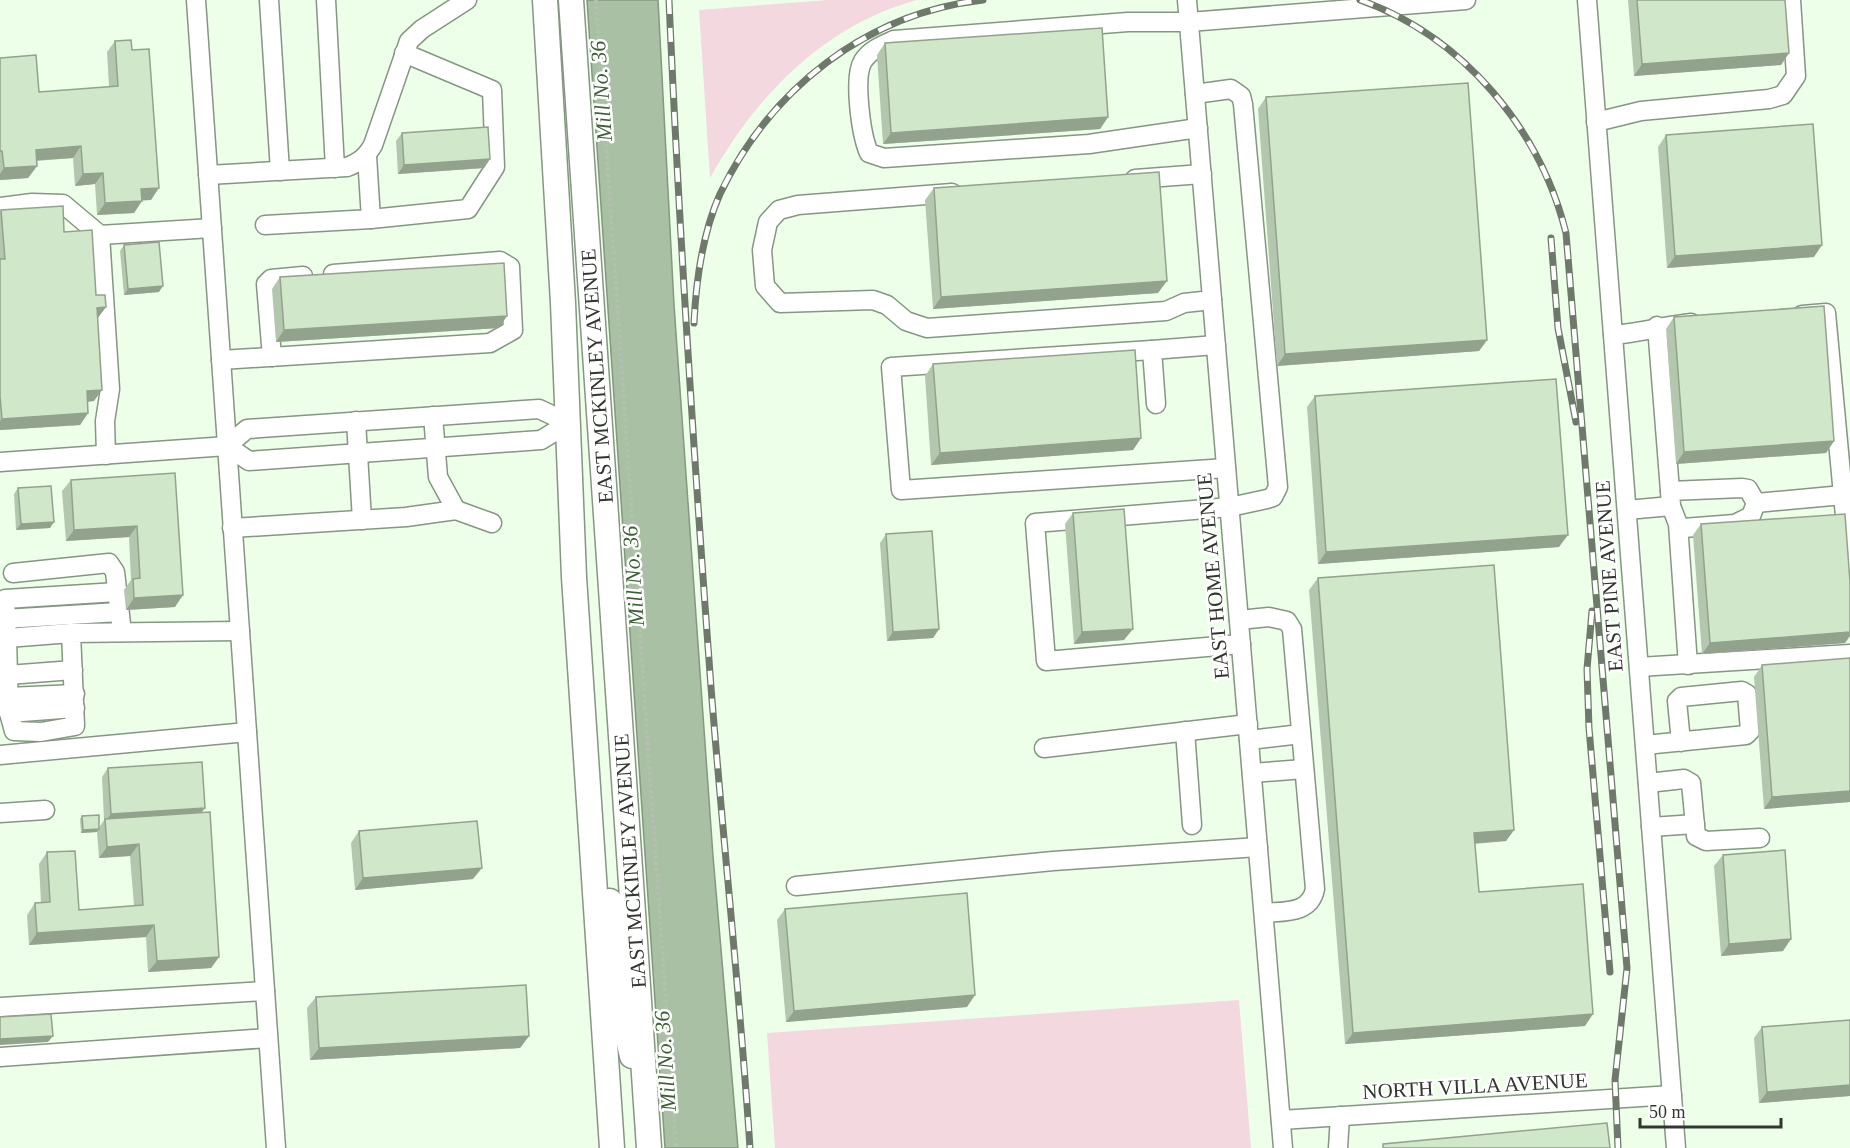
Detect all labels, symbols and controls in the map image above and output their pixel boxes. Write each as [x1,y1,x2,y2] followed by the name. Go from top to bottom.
[585,40,617,143] water label: Mill No. 36
[576,248,618,504] street label: EAST MCKINLEY AVENUE
[1192,472,1234,680] street label: EAST HOME AVENUE
[1590,480,1628,672] street label: EAST PINE AVENUE
[617,525,649,628] water label: Mill No. 36
[609,733,651,989] street label: EAST MCKINLEY AVENUE
[649,1010,681,1113] water label: Mill No. 36
[1362,1068,1588,1104] street label: NORTH VILLA AVENUE
[1640,1091,1781,1129] scale bar
[1649,1102,1686,1122] text: 50 m

